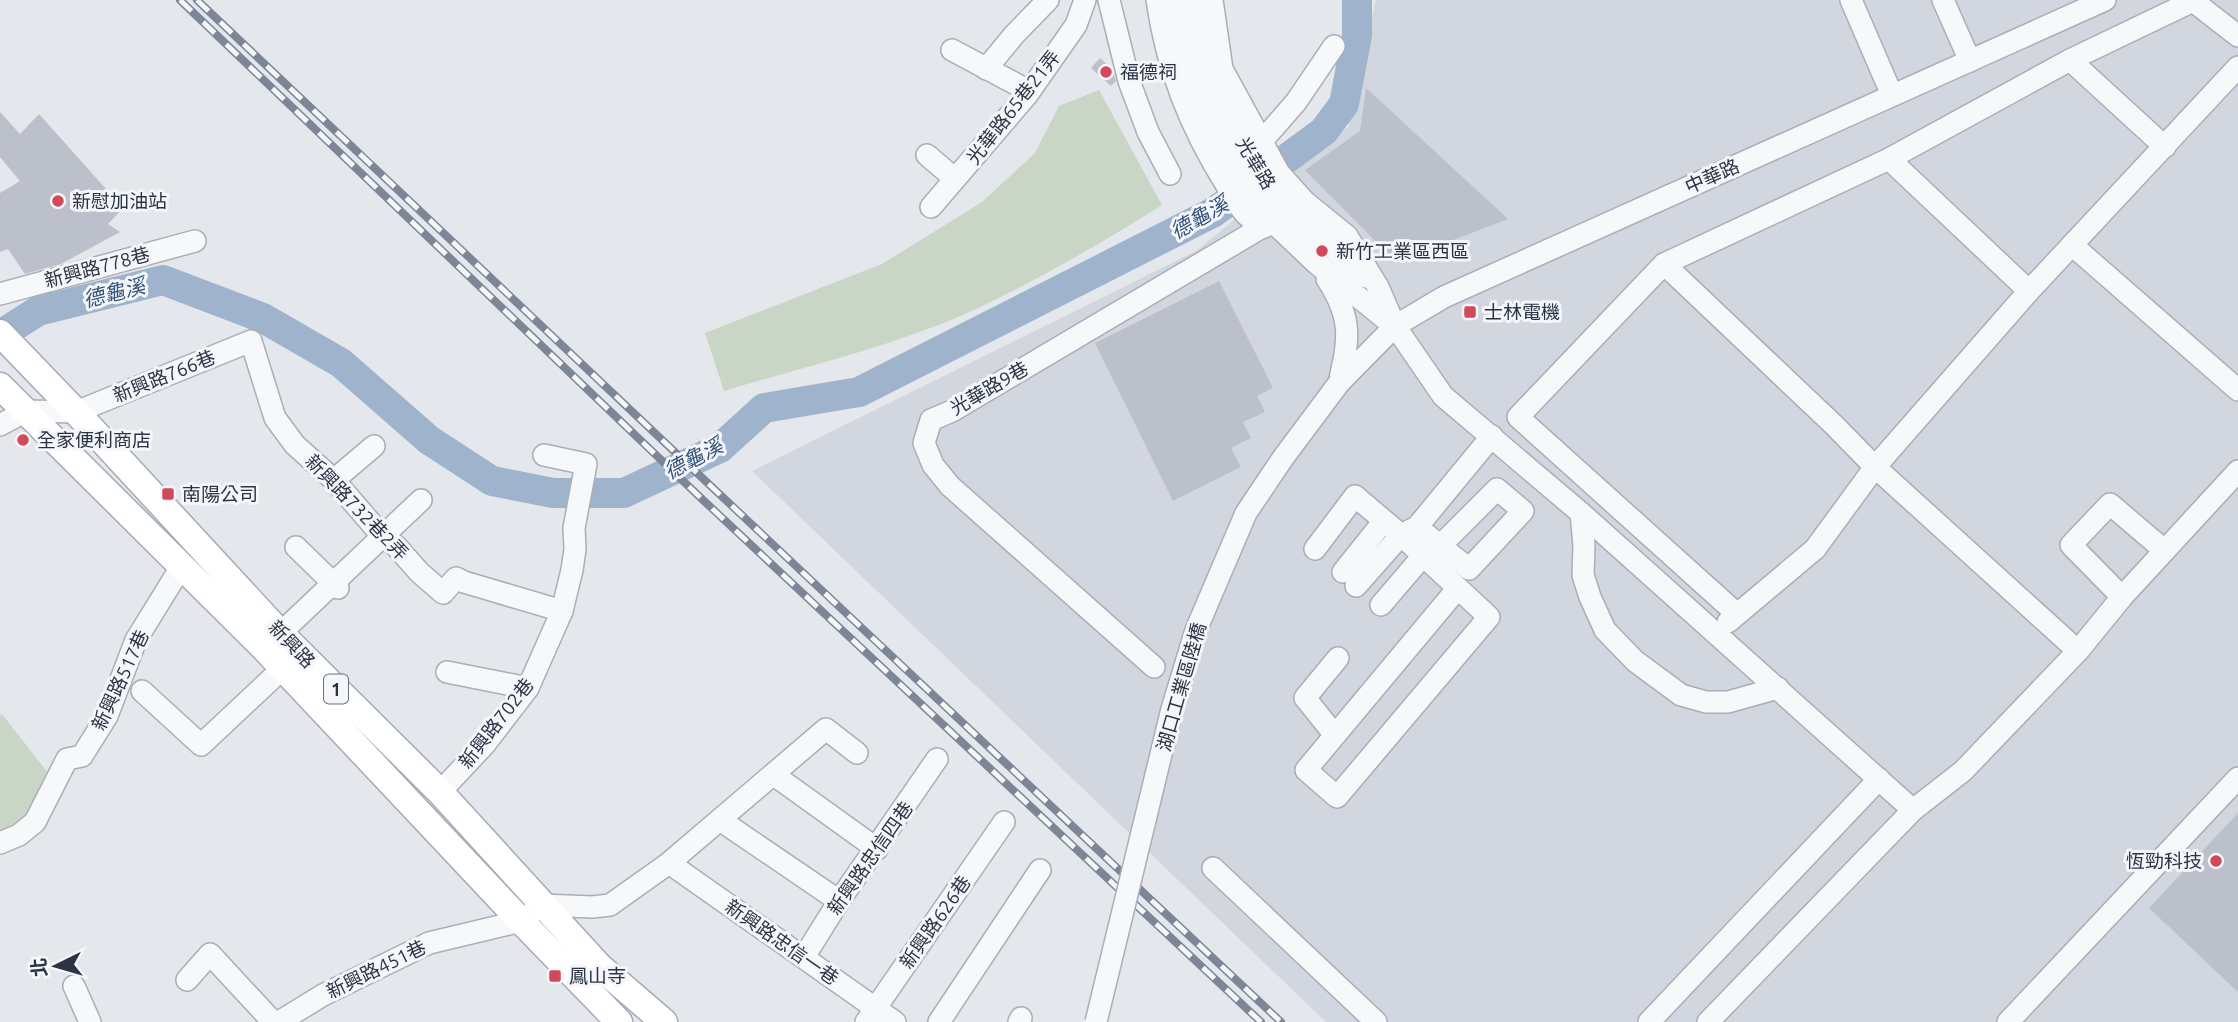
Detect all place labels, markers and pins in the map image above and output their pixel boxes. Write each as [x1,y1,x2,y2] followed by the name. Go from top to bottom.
[1120,61,1177,83] place label: 福德祠
[1098,64,1114,80] marker: 福德祠
[72,190,167,212] place label: 新慰加油站
[50,193,66,209] marker: 新慰加油站
[1336,240,1469,262] place label: 新竹工業區西區
[1314,243,1330,259] marker: 新竹工業區西區
[1484,301,1560,323] place label: 士林電機
[1462,304,1478,320] marker: 士林電機
[37,429,151,451] place label: 全家便利商店
[15,432,31,448] marker: 全家便利商店
[182,483,258,505] place label: 南陽公司
[160,486,176,502] marker: 南陽公司
[2126,850,2202,872] place label: 恆勁科技
[2208,853,2224,869] marker: 恆勁科技
[569,965,626,987] place label: 鳳山寺
[547,968,563,984] marker: 鳳山寺

